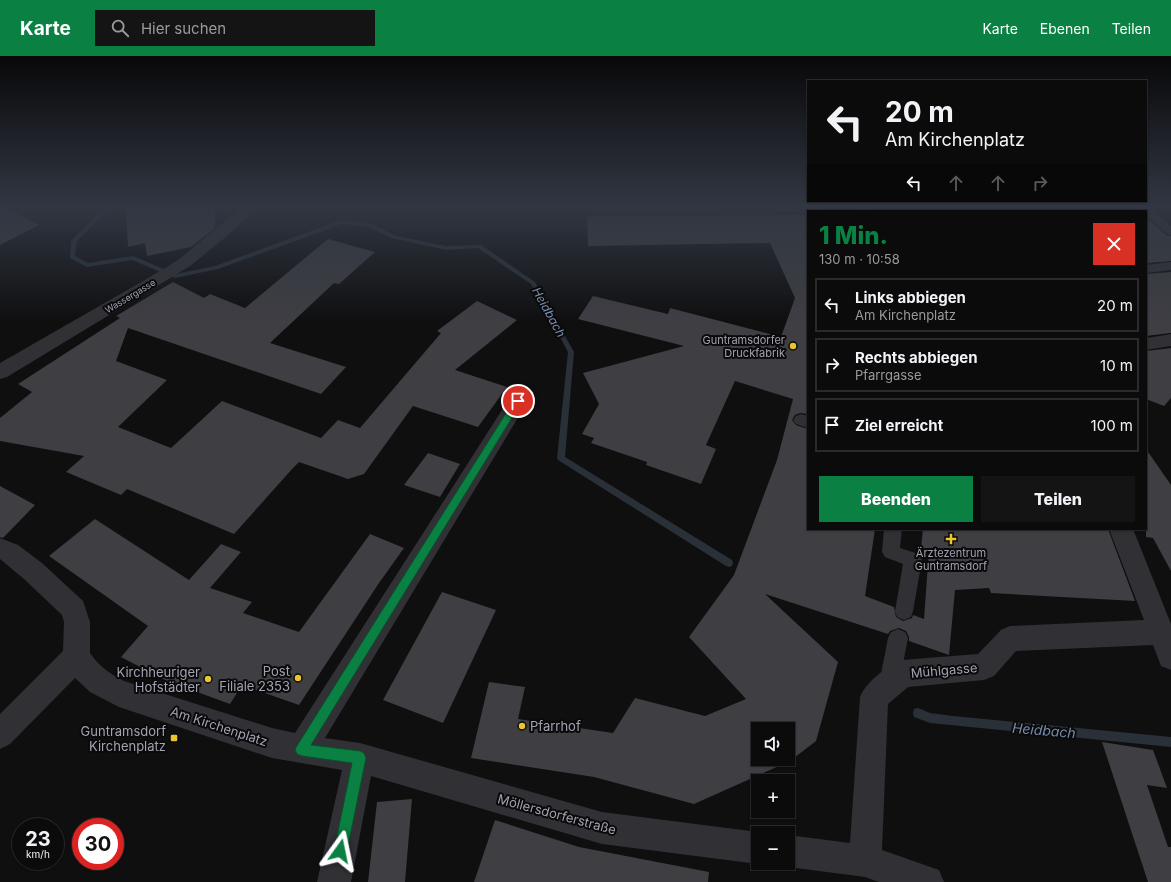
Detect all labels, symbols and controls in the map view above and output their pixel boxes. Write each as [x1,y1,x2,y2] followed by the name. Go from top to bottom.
[95,10,375,46] search box
[20,17,71,40] text: Karte
[109,17,131,39] icon: search
[141,19,226,38] text: Hier suchen
[982,20,1018,37] text: Karte
[1040,20,1090,37] text: Ebenen
[1112,20,1151,37] text: Teilen
[885,95,954,129] text: 20 m
[819,96,871,148] icon: left
[885,129,1025,150] text: Am Kirchenplatz
[903,172,925,194] icon: left
[945,172,967,194] icon: ahead
[987,172,1009,194] icon: ahead
[1029,172,1051,194] icon: right
[819,221,888,250] text: 1 Min.
[1093,223,1135,265] button: close
[819,251,900,267] text: 130 m · 10:58
[103,277,157,315] street label: Wassergasse
[529,284,569,340] water label: Heidbach
[855,288,966,307] text: Links abbiegen
[821,294,843,316] icon: left
[1097,296,1133,315] text: 20 m
[855,307,956,323] text: Am Kirchenplatz
[702,333,785,360] place label: Guntramsdorfer Druckfabrik
[788,341,798,351] marker: Guntramsdorfer Druckfabrik
[855,348,977,367] text: Rechts abbiegen
[821,354,843,376] icon: right
[1100,356,1133,375] text: 10 m
[855,367,922,383] text: Pfarrgasse
[501,384,535,418] pin
[507,390,529,412] icon: arrive
[821,414,843,436] icon: arrive
[855,416,943,435] text: Ziel erreicht
[1091,416,1133,435] text: 100 m
[819,476,973,522] button: Beenden
[981,476,1135,522] button: Teilen
[945,533,957,545] marker: Ärztezentrum Guntramsdorf
[915,546,987,573] place label: Ärztezentrum Guntramsdorf
[910,659,978,681] street label: Mühlgasse
[219,663,290,694] place label: Post Filiale 2353
[116,664,200,695] place label: Kirchheuriger Hofstädter
[293,673,303,683] marker: Post Filiale 2353
[203,674,213,684] marker: Kirchheuriger Hofstädter
[168,703,270,749] street label: Am Kirchenplatz
[530,718,581,734] place label: Pfarrhof
[1011,719,1077,741] water label: Heidbach
[517,721,527,731] marker: Pfarrhof
[751,722,795,870] map controls
[751,722,795,766] button: sound
[81,723,166,754] place label: Guntramsdorf Kirchenplatz
[169,733,179,743] marker: Guntramsdorf Kirchenplatz
[751,774,795,818] button: +
[496,791,618,837] street label: Möllersdorferstraße
[72,818,124,870] speed limit sign: 30
[751,826,795,870] button: −
[25,827,51,851] text: 23
[319,830,361,872] position arrow
[26,848,50,860] text: km/h

